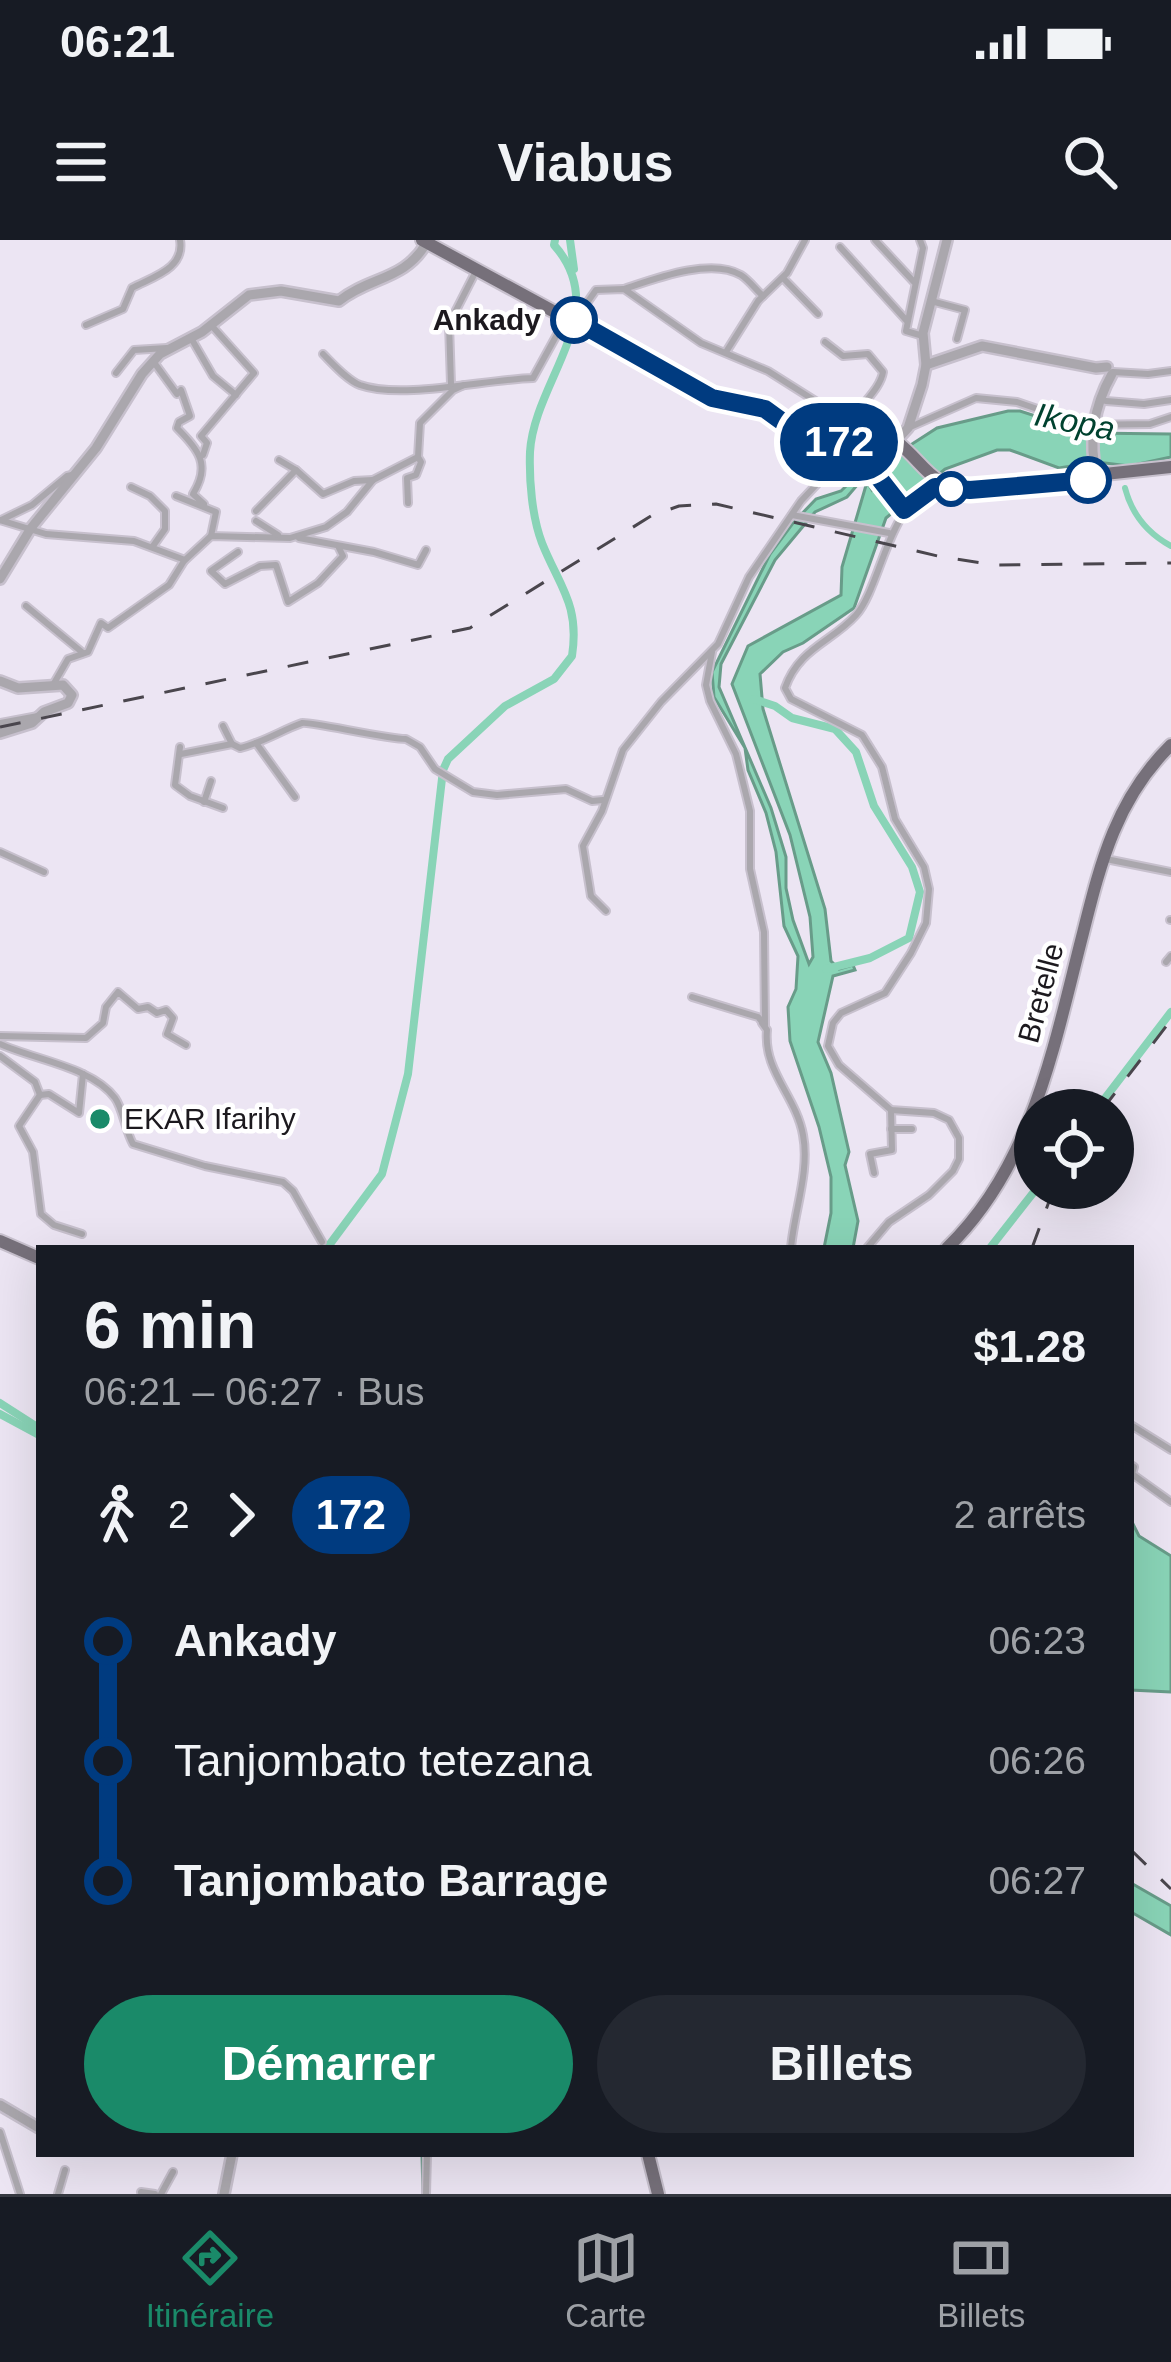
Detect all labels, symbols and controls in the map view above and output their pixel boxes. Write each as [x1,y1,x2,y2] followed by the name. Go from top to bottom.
[60,16,175,67] text: 06:21
[48,129,114,195] icon: menu
[1057,129,1123,195] icon: search
[497,132,674,192] text: Viabus
[552,298,596,342] marker: Ankady
[433,303,541,336] place label: Ankady
[1032,396,1118,447] water label: Ikopa
[770,403,908,481] line badge: 172
[804,418,874,465] text: 172
[1066,458,1110,502] unlabelled marker
[935,473,967,505] unlabelled marker
[1011,939,1070,1046] street label: Bretelle
[1014,1089,1134,1209] map controls
[1014,1089,1134,1209] button: locate
[124,1102,296,1135] place label: EKAR Ifarihy
[87,1106,113,1132] marker: EKAR Ifarihy
[84,1288,256,1362] text: 6 min
[973,1321,1086,1372] text: $1.28
[84,1370,424,1413] text: 06:21 – 06:27 · Bus
[84,1482,150,1548] icon: walk
[208,1482,274,1548] icon: forward
[316,1491,386,1538] text: 172
[168,1493,190,1536] text: 2
[954,1493,1086,1536] text: 2 arrêts
[174,1615,337,1666] text: Ankady
[988,1619,1086,1662] text: 06:23
[174,1735,592,1786] text: Tanjombato tetezana
[988,1739,1086,1782] text: 06:26
[174,1855,608,1906] text: Tanjombato Barrage
[988,1859,1086,1902] text: 06:27
[84,1995,573,2133] button: Démarrer
[597,1995,1086,2133] button: Billets
[146,2225,274,2335] tab: Itinéraire
[565,2225,646,2335] tab: Carte
[937,2225,1025,2335] tab: Billets

